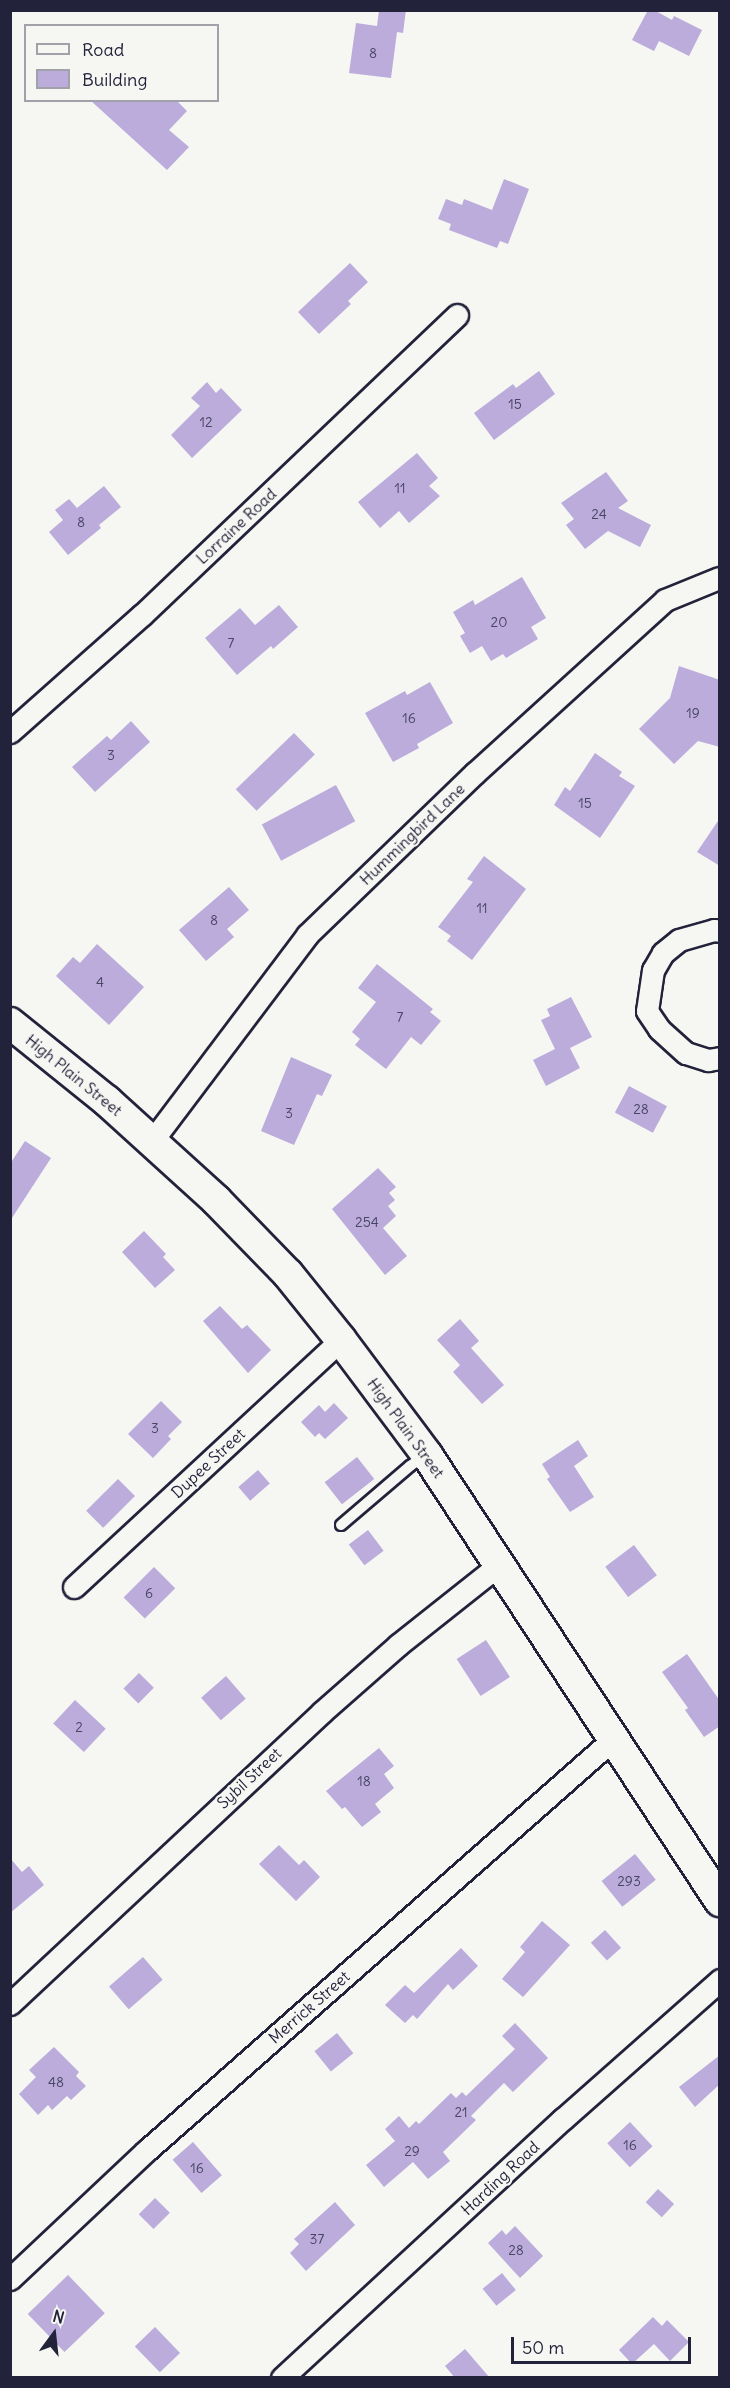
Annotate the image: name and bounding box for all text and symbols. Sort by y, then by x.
legend [24,24,219,102]
text: Road [82,38,124,61]
house number: 8 [369,45,377,61]
text: Building [82,68,147,91]
house number: 15 [508,396,522,412]
house number: 12 [199,414,213,430]
house number: 11 [394,480,406,496]
street label: Lorraine Road [192,484,280,568]
house number: 24 [591,506,607,522]
house number: 8 [77,514,85,530]
house number: 20 [491,614,507,630]
house number: 7 [228,635,234,651]
house number: 19 [686,705,700,721]
house number: 16 [402,710,416,726]
house number: 3 [107,747,115,763]
street label: Hummingbird Lane [356,779,468,889]
house number: 15 [578,795,592,811]
house number: 11 [476,900,488,916]
house number: 8 [210,912,218,928]
house number: 4 [96,974,104,990]
house number: 7 [397,1009,403,1025]
street label: High Plain Street [22,1030,126,1120]
house number: 28 [633,1101,649,1117]
house number: 3 [285,1105,293,1121]
house number: 254 [355,1214,379,1230]
street label: High Plain Street [363,1374,449,1482]
house number: 3 [151,1420,159,1436]
street label: Dupee Street [167,1424,249,1502]
house number: 6 [145,1585,153,1601]
house number: 2 [75,1719,83,1735]
street label: Sybil Street [213,1744,285,1812]
house number: 18 [357,1773,371,1789]
house number: 293 [617,1873,641,1889]
street label: Merrick Street [265,1967,353,2047]
house number: 48 [48,2074,64,2090]
house number: 21 [454,2104,468,2120]
street label: Harding Road [457,2137,543,2219]
house number: 16 [623,2137,637,2153]
house number: 29 [404,2143,420,2159]
house number: 16 [190,2160,204,2176]
house number: 37 [310,2231,324,2247]
house number: 28 [508,2242,524,2258]
north arrow [24,2304,84,2364]
text: N [51,2306,67,2328]
scale bar [514,2325,694,2363]
text: 50 m [522,2336,564,2359]

